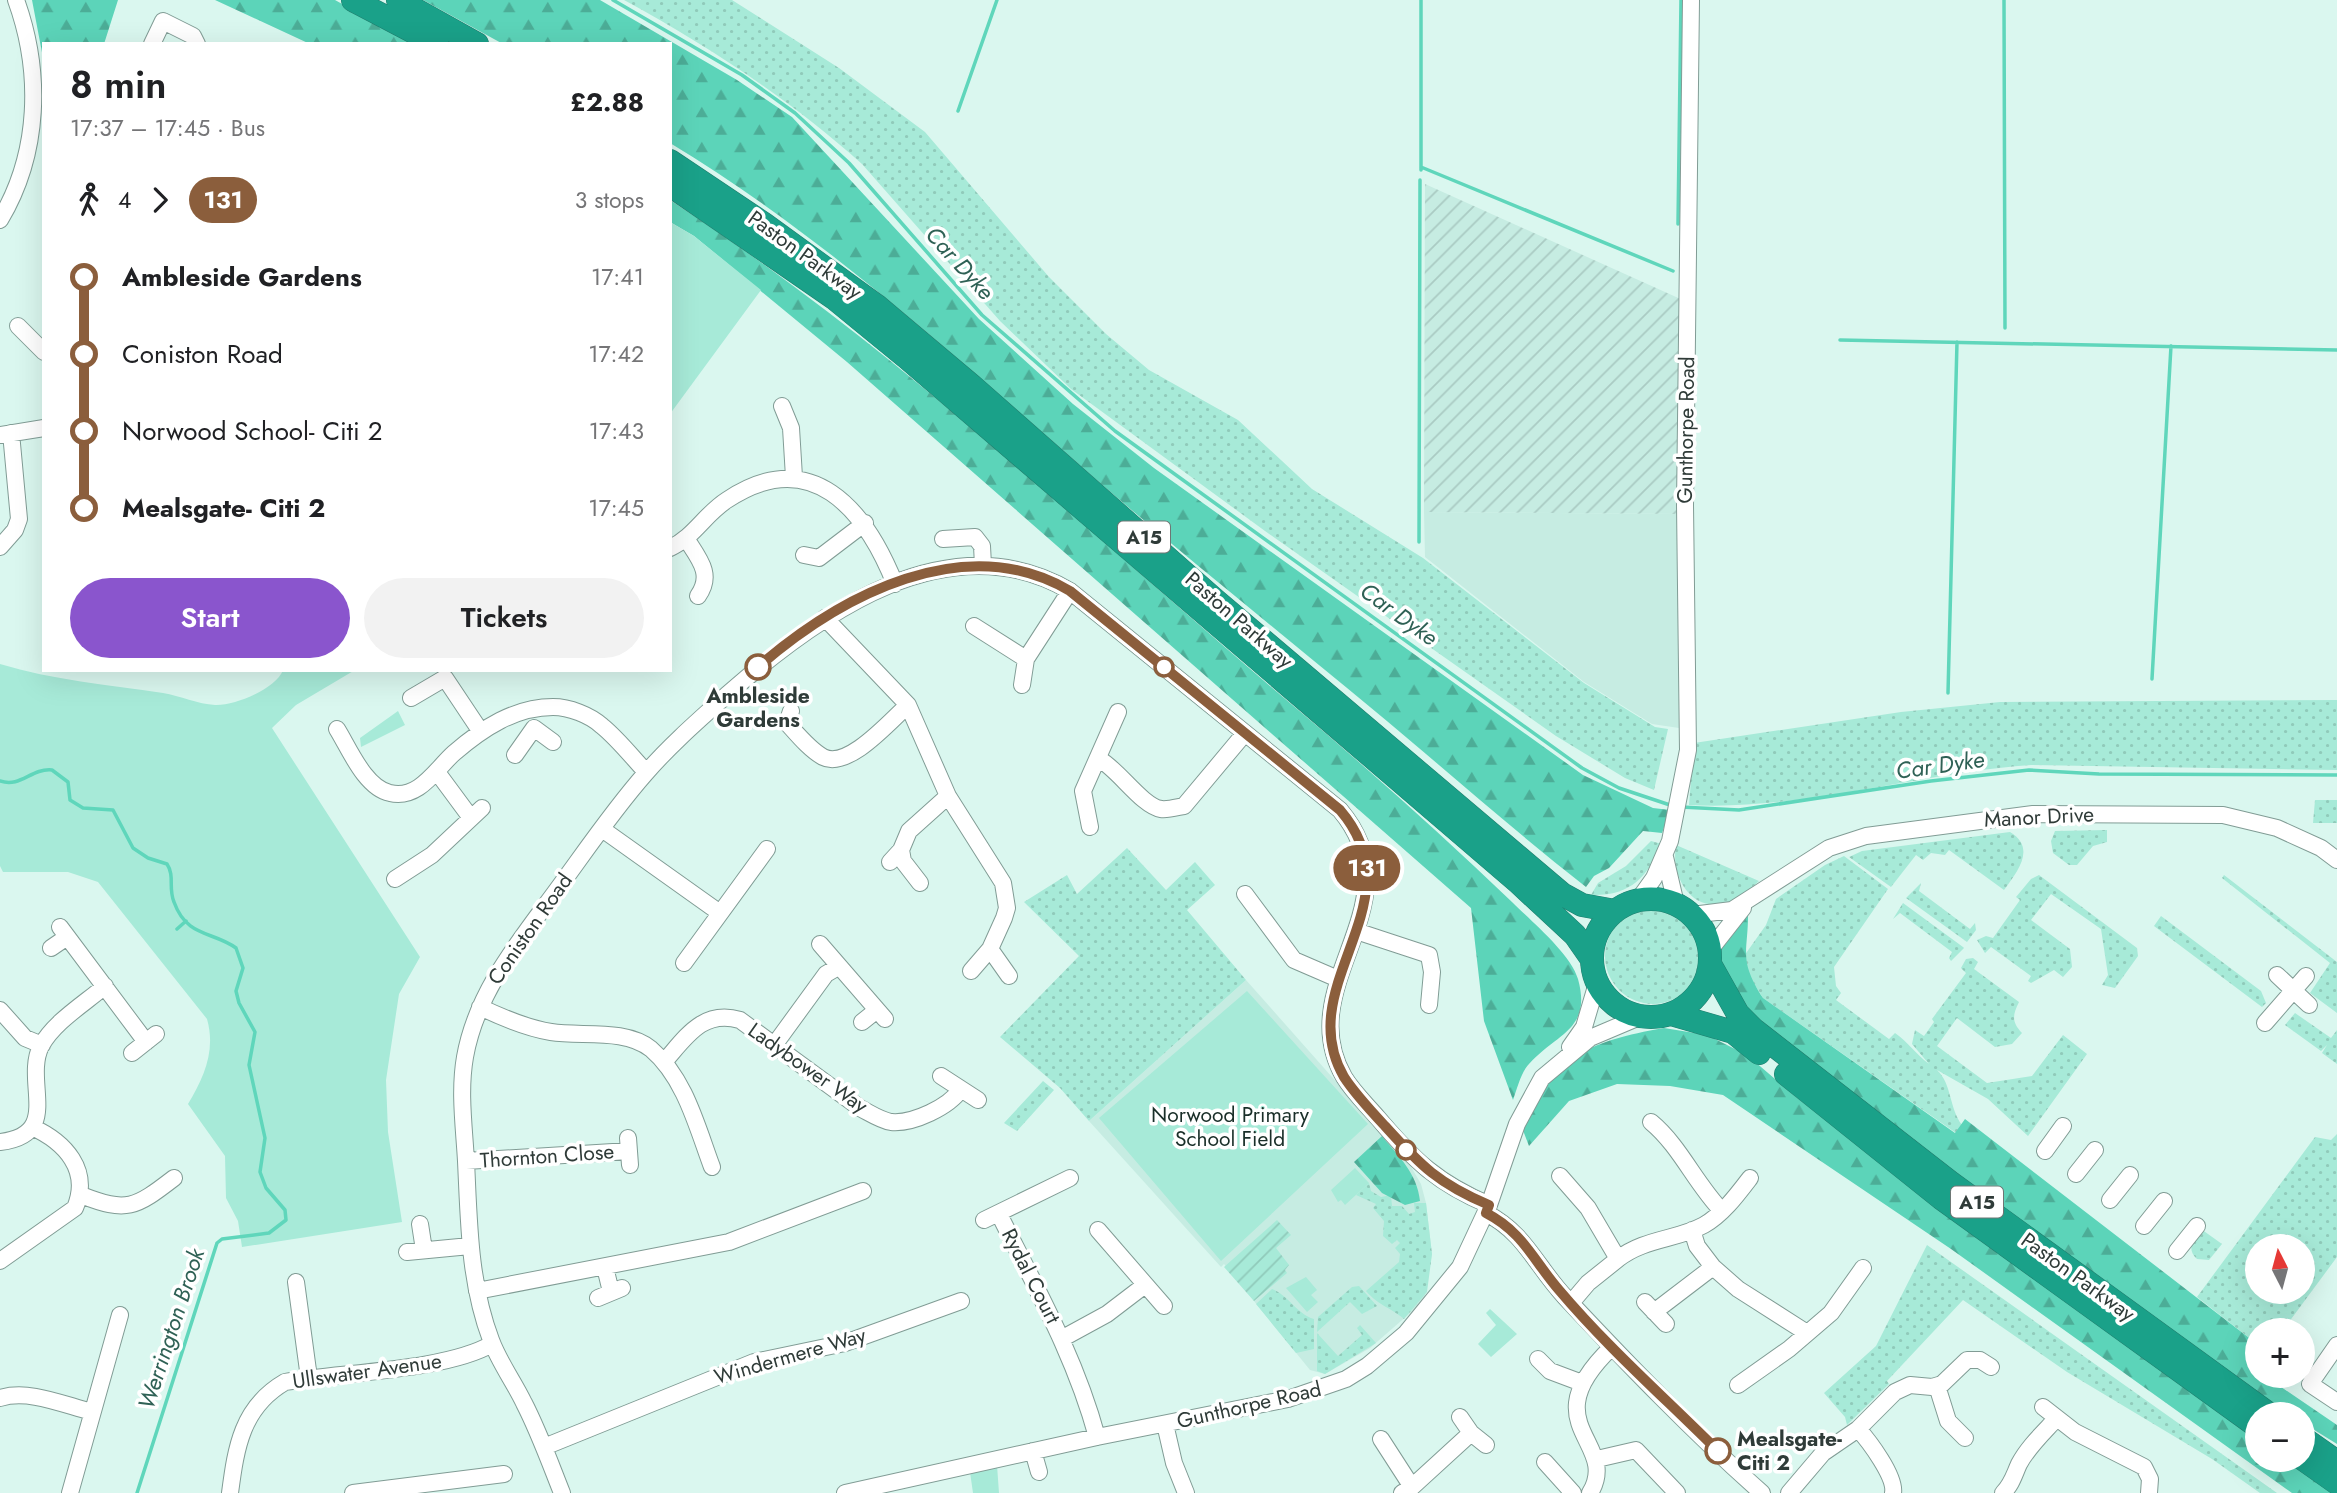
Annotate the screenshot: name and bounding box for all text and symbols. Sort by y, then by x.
text: 8 min [70,57,167,112]
text: £2.88 [570,83,644,121]
text: 17:37 – 17:45 · Bus [70,111,265,145]
icon: walk [70,181,108,219]
icon: forward [141,181,179,219]
text: 131 [203,182,243,217]
text: 4 [118,183,131,217]
text: 3 stops [575,183,644,217]
street label: Paston Parkway [742,203,869,307]
water label: Car Dyke [918,219,1003,308]
text: Ambleside Gardens [122,258,362,296]
text: 17:41 [591,260,644,294]
text: Coniston Road [122,335,283,373]
text: 17:42 [588,337,644,371]
street label: Gunthorpe Road [1670,356,1702,504]
text: Norwood School- Citi 2 [122,412,382,450]
text: 17:43 [589,414,644,448]
text: Mealsgate- Citi 2 [122,489,325,527]
text: 17:45 [588,491,644,525]
road number: A15 [1118,522,1170,552]
street label: Paston Parkway [1178,565,1300,676]
water label: Car Dyke [1353,574,1445,654]
button: Start [70,578,350,658]
button: Tickets [364,578,644,658]
marker: Ambleside Gardens [745,654,771,680]
unlabelled marker [1154,657,1174,677]
place label: Ambleside Gardens [705,681,810,735]
water label: Car Dyke [1894,742,1987,788]
street label: Manor Drive [1983,799,2095,835]
line badge: 131 [1327,845,1407,891]
text: 131 [1347,850,1387,885]
street label: Coniston Road [480,867,580,991]
street label: Ladybower Way [742,1016,875,1121]
park label: Norwood Primary School Field [1151,1100,1310,1154]
street label: Thornton Close [479,1136,615,1176]
unlabelled marker [1396,1140,1416,1160]
road number: A15 [1951,1186,2003,1218]
street label: Rydal Court [994,1223,1068,1329]
street label: Paston Parkway [2015,1225,2142,1329]
north arrow [2245,1234,2315,1304]
map controls [2245,1234,2315,1472]
water label: Werrington Brook [129,1243,213,1414]
button: + [2245,1318,2315,1388]
street label: Windermere Way [711,1320,870,1392]
street label: Ullswater Avenue [290,1346,444,1396]
street label: Gunthorpe Road [1174,1374,1324,1436]
button: − [2245,1402,2315,1472]
place label: Mealsgate- Citi 2 [1737,1424,1842,1478]
marker: Mealsgate- Citi 2 [1705,1438,1731,1464]

